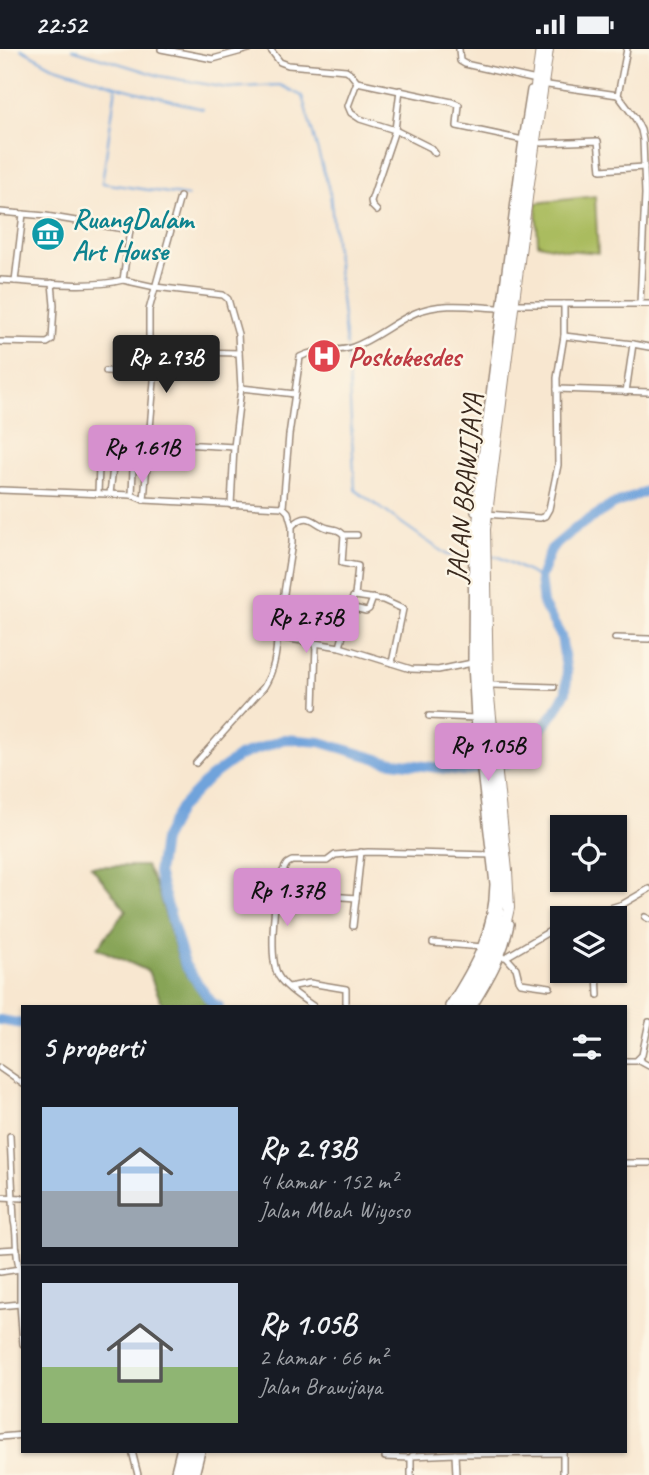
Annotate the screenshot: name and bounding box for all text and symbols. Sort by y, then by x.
text: 22:52 [35,8,87,41]
place label: RuangDalam Art House [72,201,196,268]
museum icon: RuangDalam Art House [29,215,67,253]
pin: Rp 2.93B [94,335,238,395]
hospital icon: Poskokesdes [305,337,343,375]
place label: Poskokesdes [348,339,464,374]
text: Rp 2.93B [129,343,203,372]
street label: JALAN BRAWIJAYA [438,391,490,586]
pin: Rp 1.61B [70,425,214,485]
text: Rp 1.61B [104,433,180,462]
pin: Rp 2.75B [234,595,378,655]
text: Rp 2.75B [269,603,343,632]
pin: Rp 1.05B [416,723,560,783]
text: Rp 1.05B [451,731,525,760]
map controls [550,815,627,983]
button: locate [550,815,627,892]
pin: Rp 1.37B [215,869,359,928]
text: Rp 1.37B [250,876,324,905]
button: layers [550,906,627,983]
text: 5 properti [42,1028,143,1066]
icon: filters [568,1028,606,1066]
text: Rp 2.93B [259,1129,356,1167]
icon: home [98,1135,182,1219]
text: 4 kamar · 152 m² [259,1167,397,1196]
text: Jalan Mbah Wiyoso [259,1196,410,1225]
text: Rp 1.05B [259,1305,356,1343]
icon: home [98,1311,182,1395]
text: 2 kamar · 66 m² [259,1343,387,1372]
text: Jalan Brawijaya [259,1372,382,1401]

